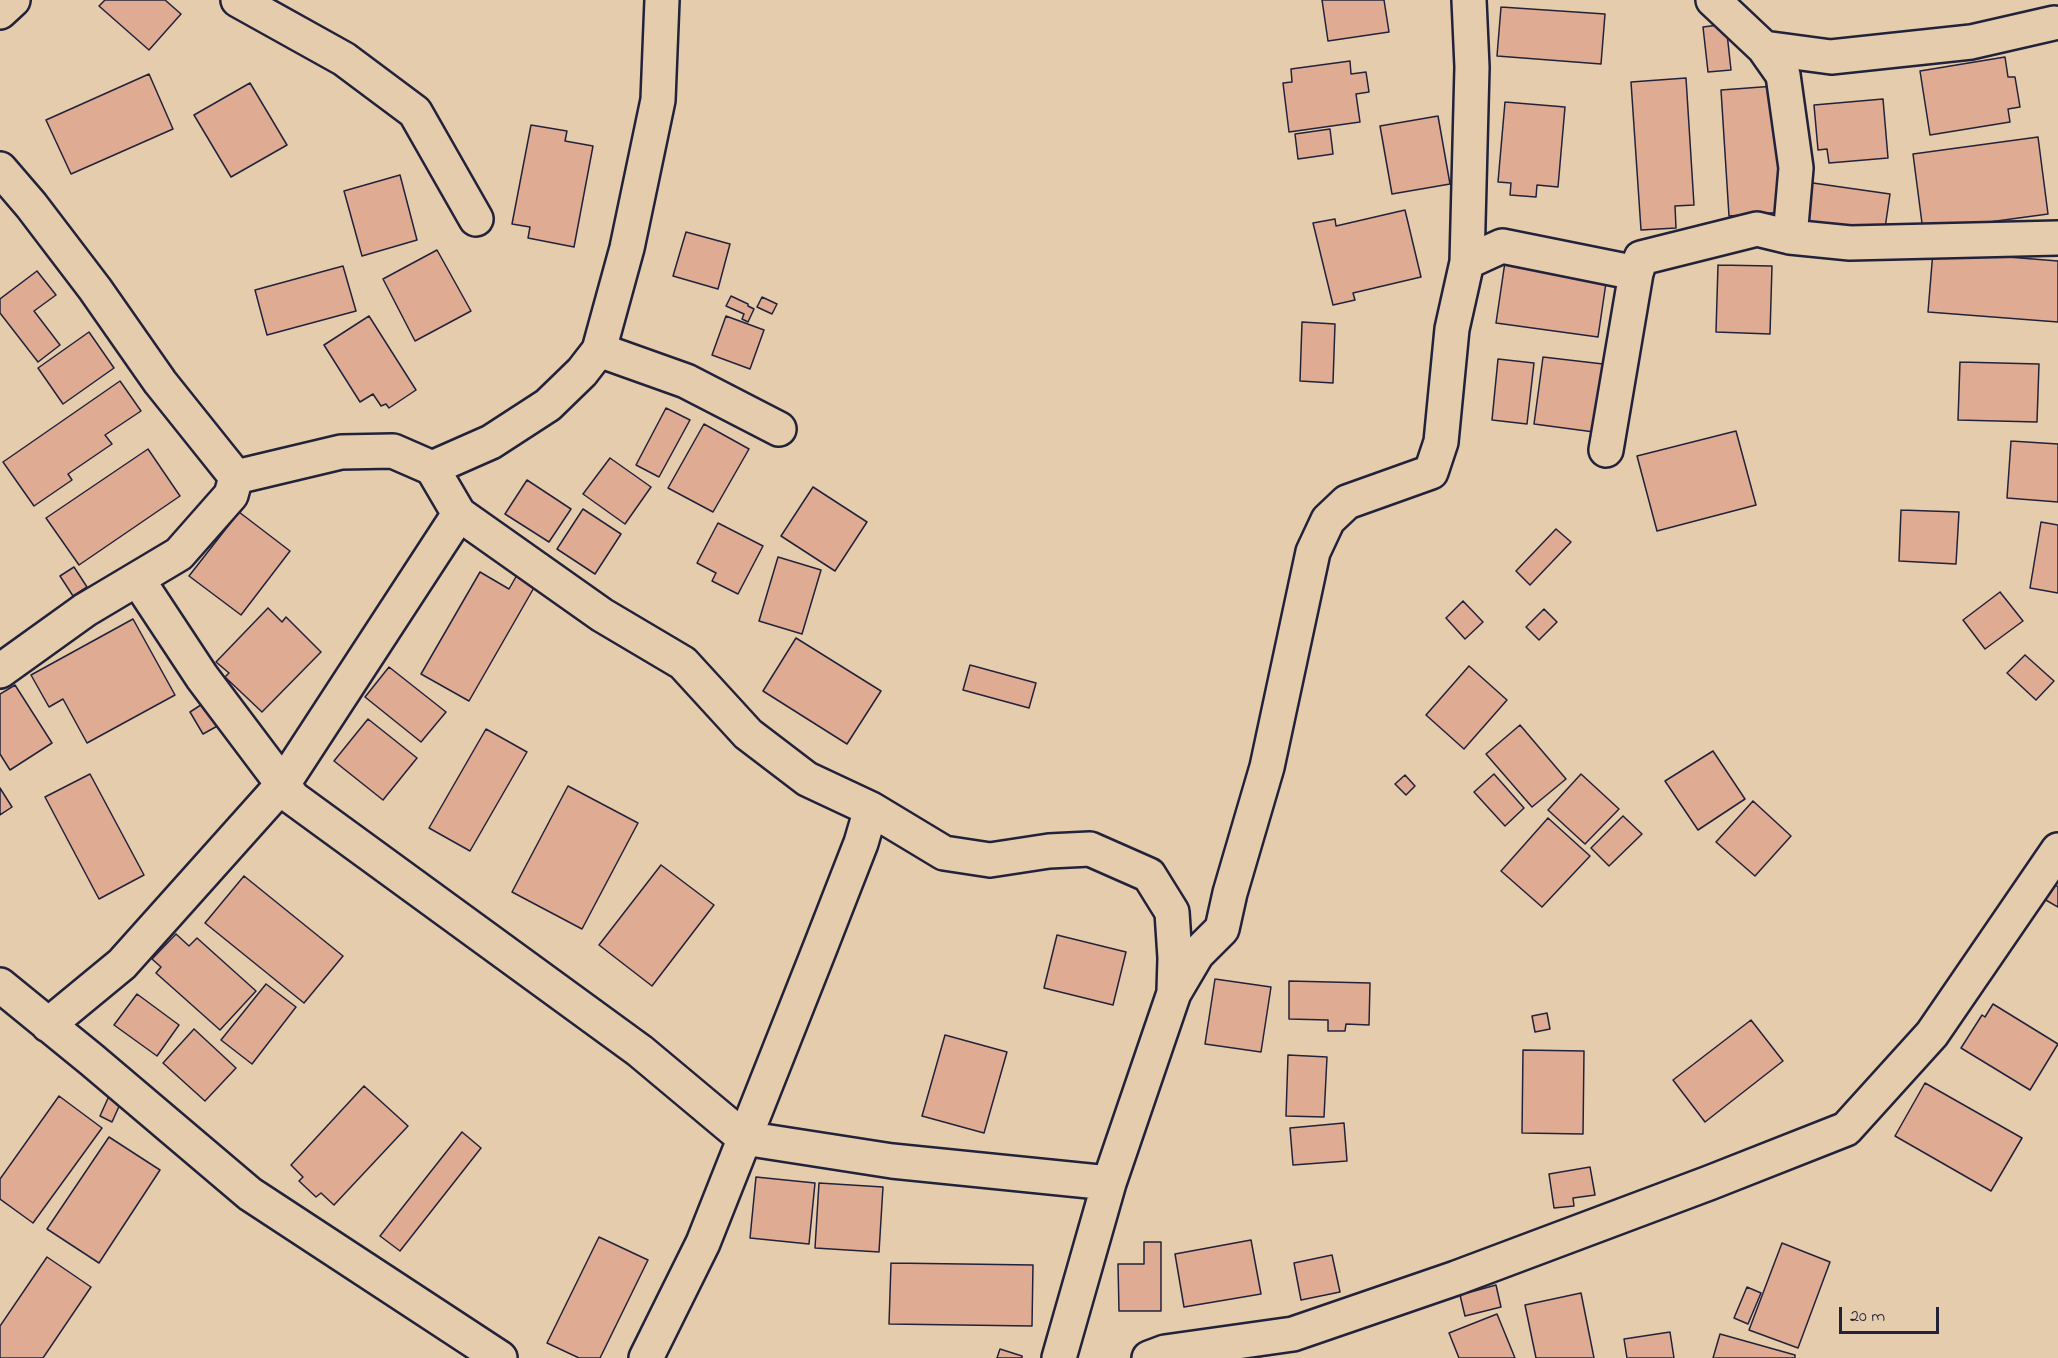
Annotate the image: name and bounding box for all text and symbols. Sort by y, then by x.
scale bar [1842,1295,1942,1333]
text: 20 m [1850,1304,1885,1330]

